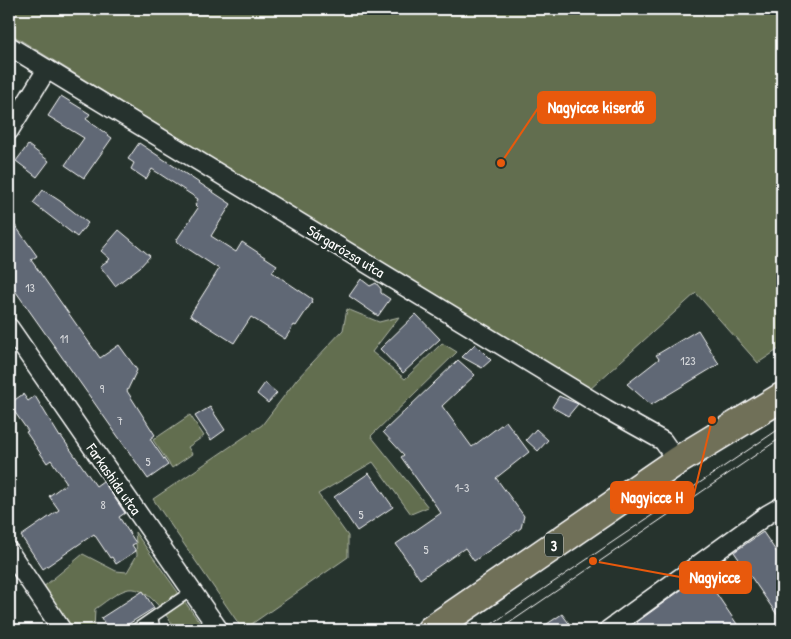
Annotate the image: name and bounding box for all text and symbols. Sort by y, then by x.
callout: Nagyicce kiserdő [538,92,655,123]
text: Nagyicce kiserdő [548,96,645,119]
street label: Sárgarózsa utca [303,220,389,283]
house number: 13 [25,279,35,296]
house number: 11 [60,330,68,347]
house number: 123 [680,352,696,369]
house number: 9 [100,380,105,397]
house number: 7 [117,412,123,429]
street label: Farkashida utca [81,438,146,519]
house number: 5 [145,453,151,470]
house number: 1-3 [455,479,469,496]
callout: Nagyicce H [611,482,693,513]
text: Nagyicce H [621,486,684,509]
house number: 8 [100,496,106,513]
house number: 5 [358,506,364,523]
road number: 3 [545,534,563,556]
house number: 5 [423,541,429,558]
callout: Nagyicce [680,562,751,593]
text: Nagyicce [689,566,741,589]

